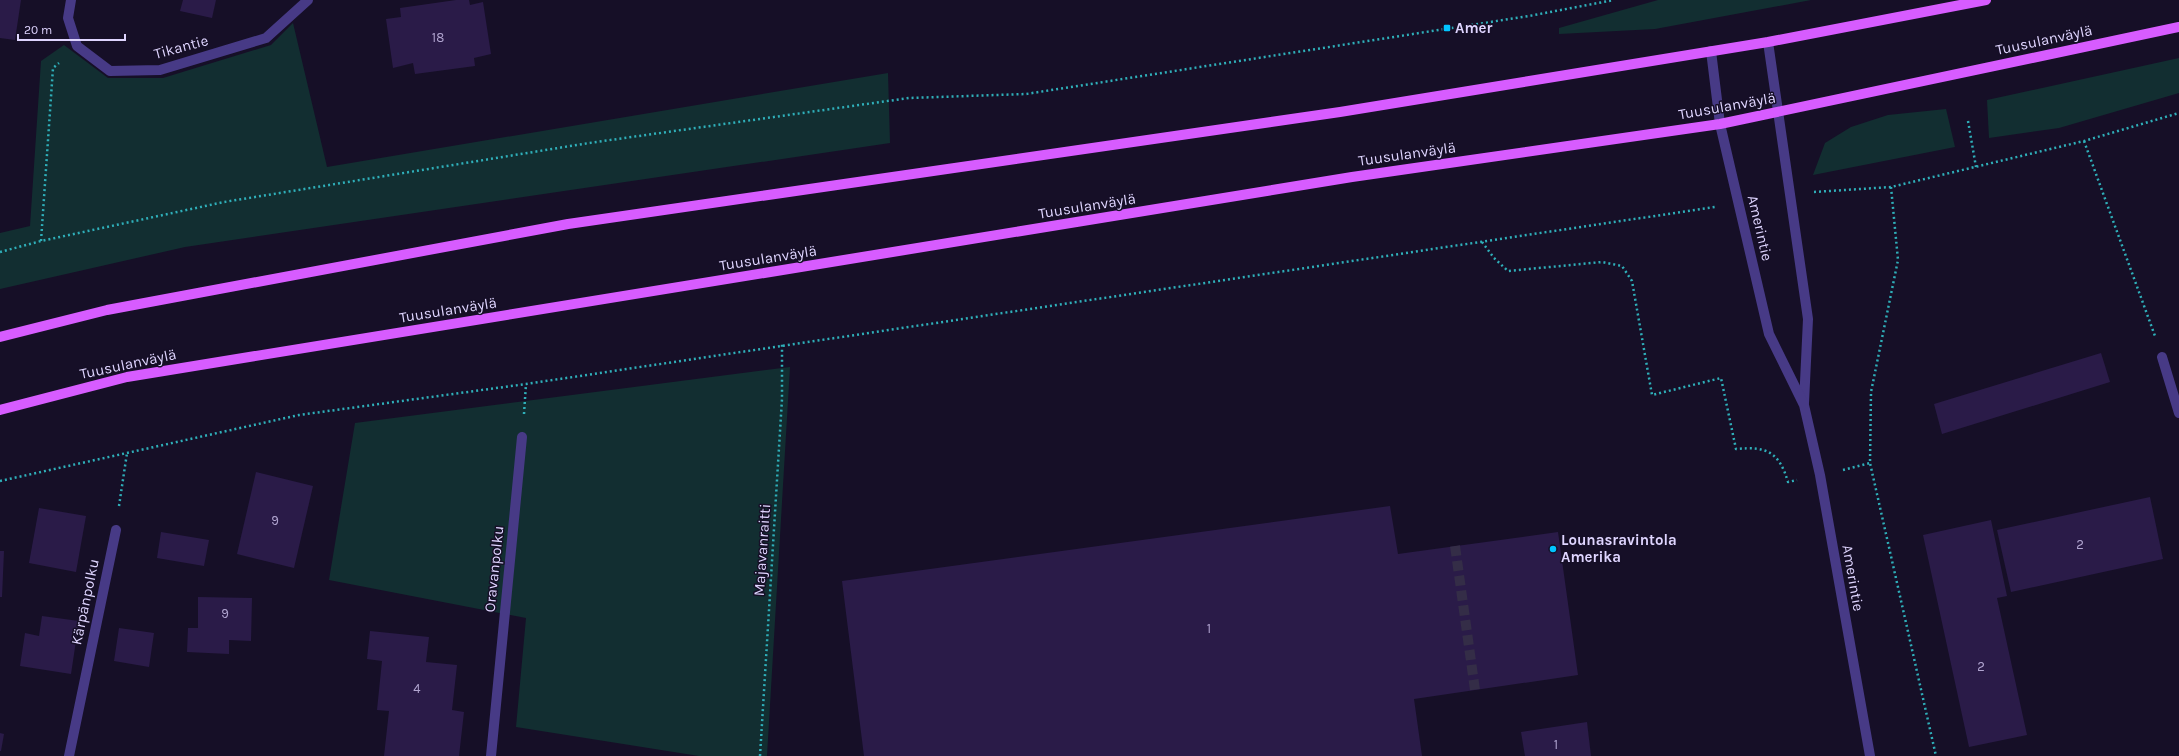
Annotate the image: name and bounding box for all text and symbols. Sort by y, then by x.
scale bar [18,16,125,42]
place label: Amer [1455,19,1493,37]
street label: Tuusulanväylä [1994,21,2094,59]
text: 20 m [24,23,52,37]
marker: Amer [1442,23,1452,33]
house number: 18 [432,30,444,45]
street label: Tikantie [152,31,210,63]
street label: Tuusulanväylä [1677,89,1777,123]
street label: Tuusulanväylä [1357,138,1457,170]
street label: Tuusulanväylä [1037,189,1137,223]
street label: Amerintie [1744,193,1776,263]
street label: Tuusulanväylä [718,241,818,275]
street label: Tuusulanväylä [398,293,498,327]
street label: Tuusulanväylä [78,345,178,383]
street label: Majavanraitti [750,503,774,597]
house number: 9 [271,513,279,528]
street label: Oravanpolku [481,525,507,613]
place label: Lounasravintola Amerika [1561,531,1677,566]
house number: 2 [2076,537,2084,552]
street label: Amerintie [1838,543,1868,613]
marker: Lounasravintola Amerika [1548,544,1558,554]
street label: Kärpänpolku [67,557,103,647]
house number: 9 [221,606,229,621]
house number: 1 [1207,621,1211,636]
house number: 2 [1977,659,1985,674]
house number: 4 [413,681,421,696]
house number: 1 [1554,737,1558,752]

